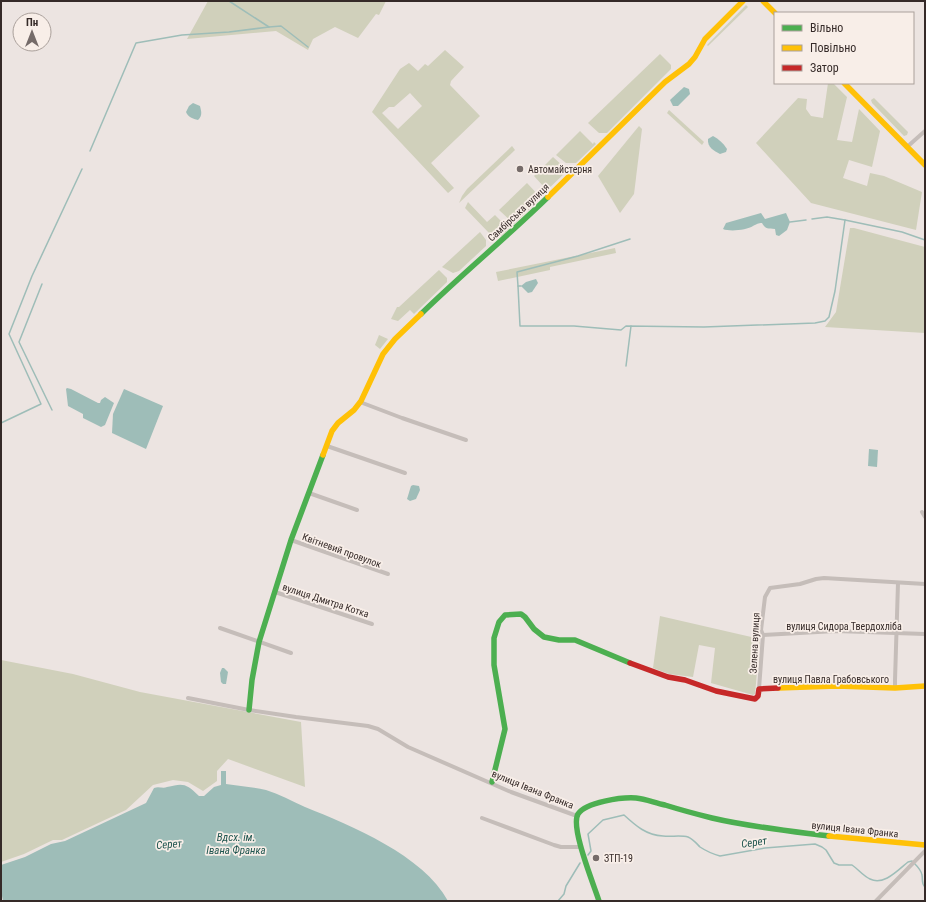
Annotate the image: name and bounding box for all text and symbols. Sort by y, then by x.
north arrow [12,12,52,52]
legend [774,12,914,84]
text: Пн [26,16,38,29]
text: Вільно [810,21,843,35]
text: Повільно [810,41,856,55]
text: Затор [810,61,839,75]
marker: Автомайстерня [515,164,525,174]
place label: Автомайстерня [528,164,592,175]
street label: Самбірська вулиця [485,181,551,244]
street label: Квітневий провулок [301,531,383,570]
street label: вулиця Дмитра Котка [281,581,371,620]
street label: Зелена вулиця [747,612,762,674]
street label: вулиця Сидора Твердохліба [786,621,902,632]
street label: вулиця Павла Грабовського [773,674,889,685]
street label: вулиця Івана Франка [490,767,576,811]
street label: вулиця Івана Франка [811,818,899,840]
water label: Вдсх. ім. Івана Франка [206,831,266,857]
water label: Серет [740,834,768,851]
water label: Серет [156,837,183,852]
marker: ЗТП-19 [591,853,601,863]
place label: ЗТП-19 [604,853,633,864]

